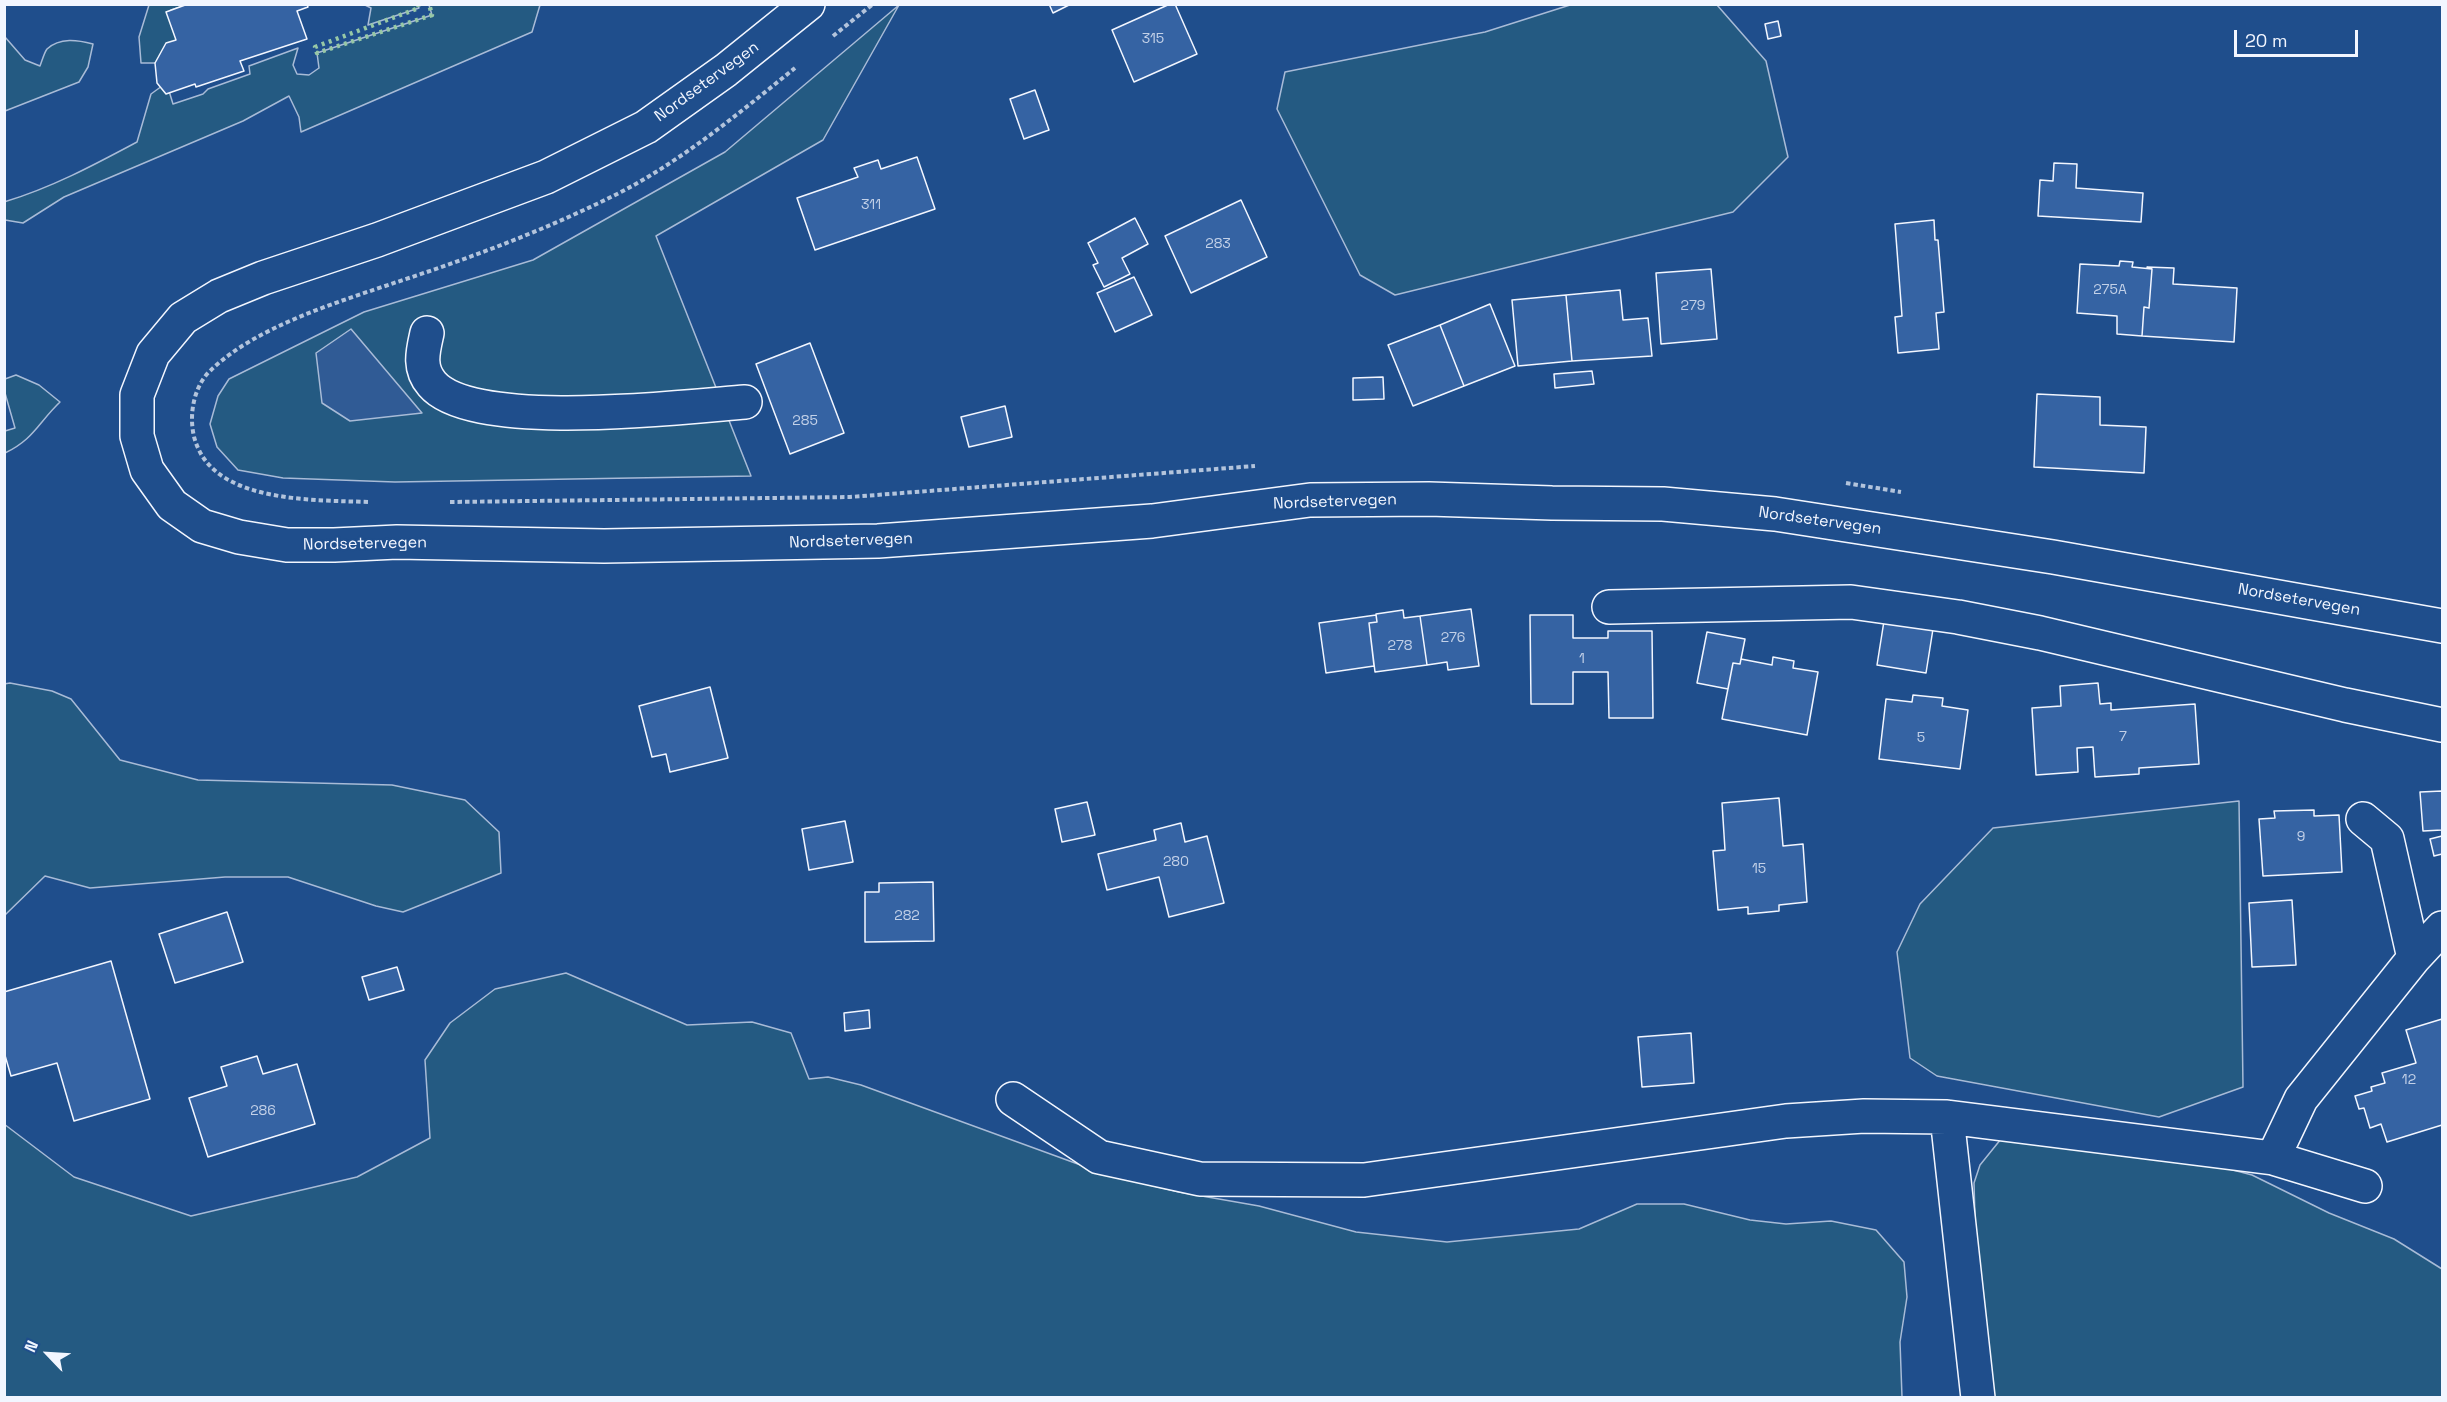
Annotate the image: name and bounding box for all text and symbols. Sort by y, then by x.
scale bar [2237,18,2362,56]
text: 20 m [2245,29,2288,52]
house number: 315 [1142,31,1164,47]
street label: Nordsetervegen [651,38,763,126]
house number: 311 [861,197,881,213]
house number: 283 [1205,236,1231,252]
house number: 275A [2093,282,2127,298]
house number: 279 [1681,298,1705,314]
house number: 285 [792,413,818,429]
street label: Nordsetervegen [1273,490,1397,514]
street label: Nordsetervegen [1757,503,1883,539]
street label: Nordsetervegen [789,529,913,553]
street label: Nordsetervegen [303,533,427,555]
street label: Nordsetervegen [2236,580,2362,620]
house number: 276 [1441,630,1465,646]
house number: 278 [1388,638,1412,654]
house number: 1 [1579,651,1585,667]
house number: 7 [2119,729,2127,745]
house number: 5 [1917,730,1925,746]
house number: 9 [2297,829,2305,845]
house number: 280 [1163,854,1189,870]
house number: 15 [1752,861,1766,877]
house number: 282 [894,908,920,924]
house number: 12 [2402,1072,2416,1088]
house number: 286 [250,1103,276,1119]
north arrow [18,1324,78,1384]
text: N [19,1337,43,1355]

